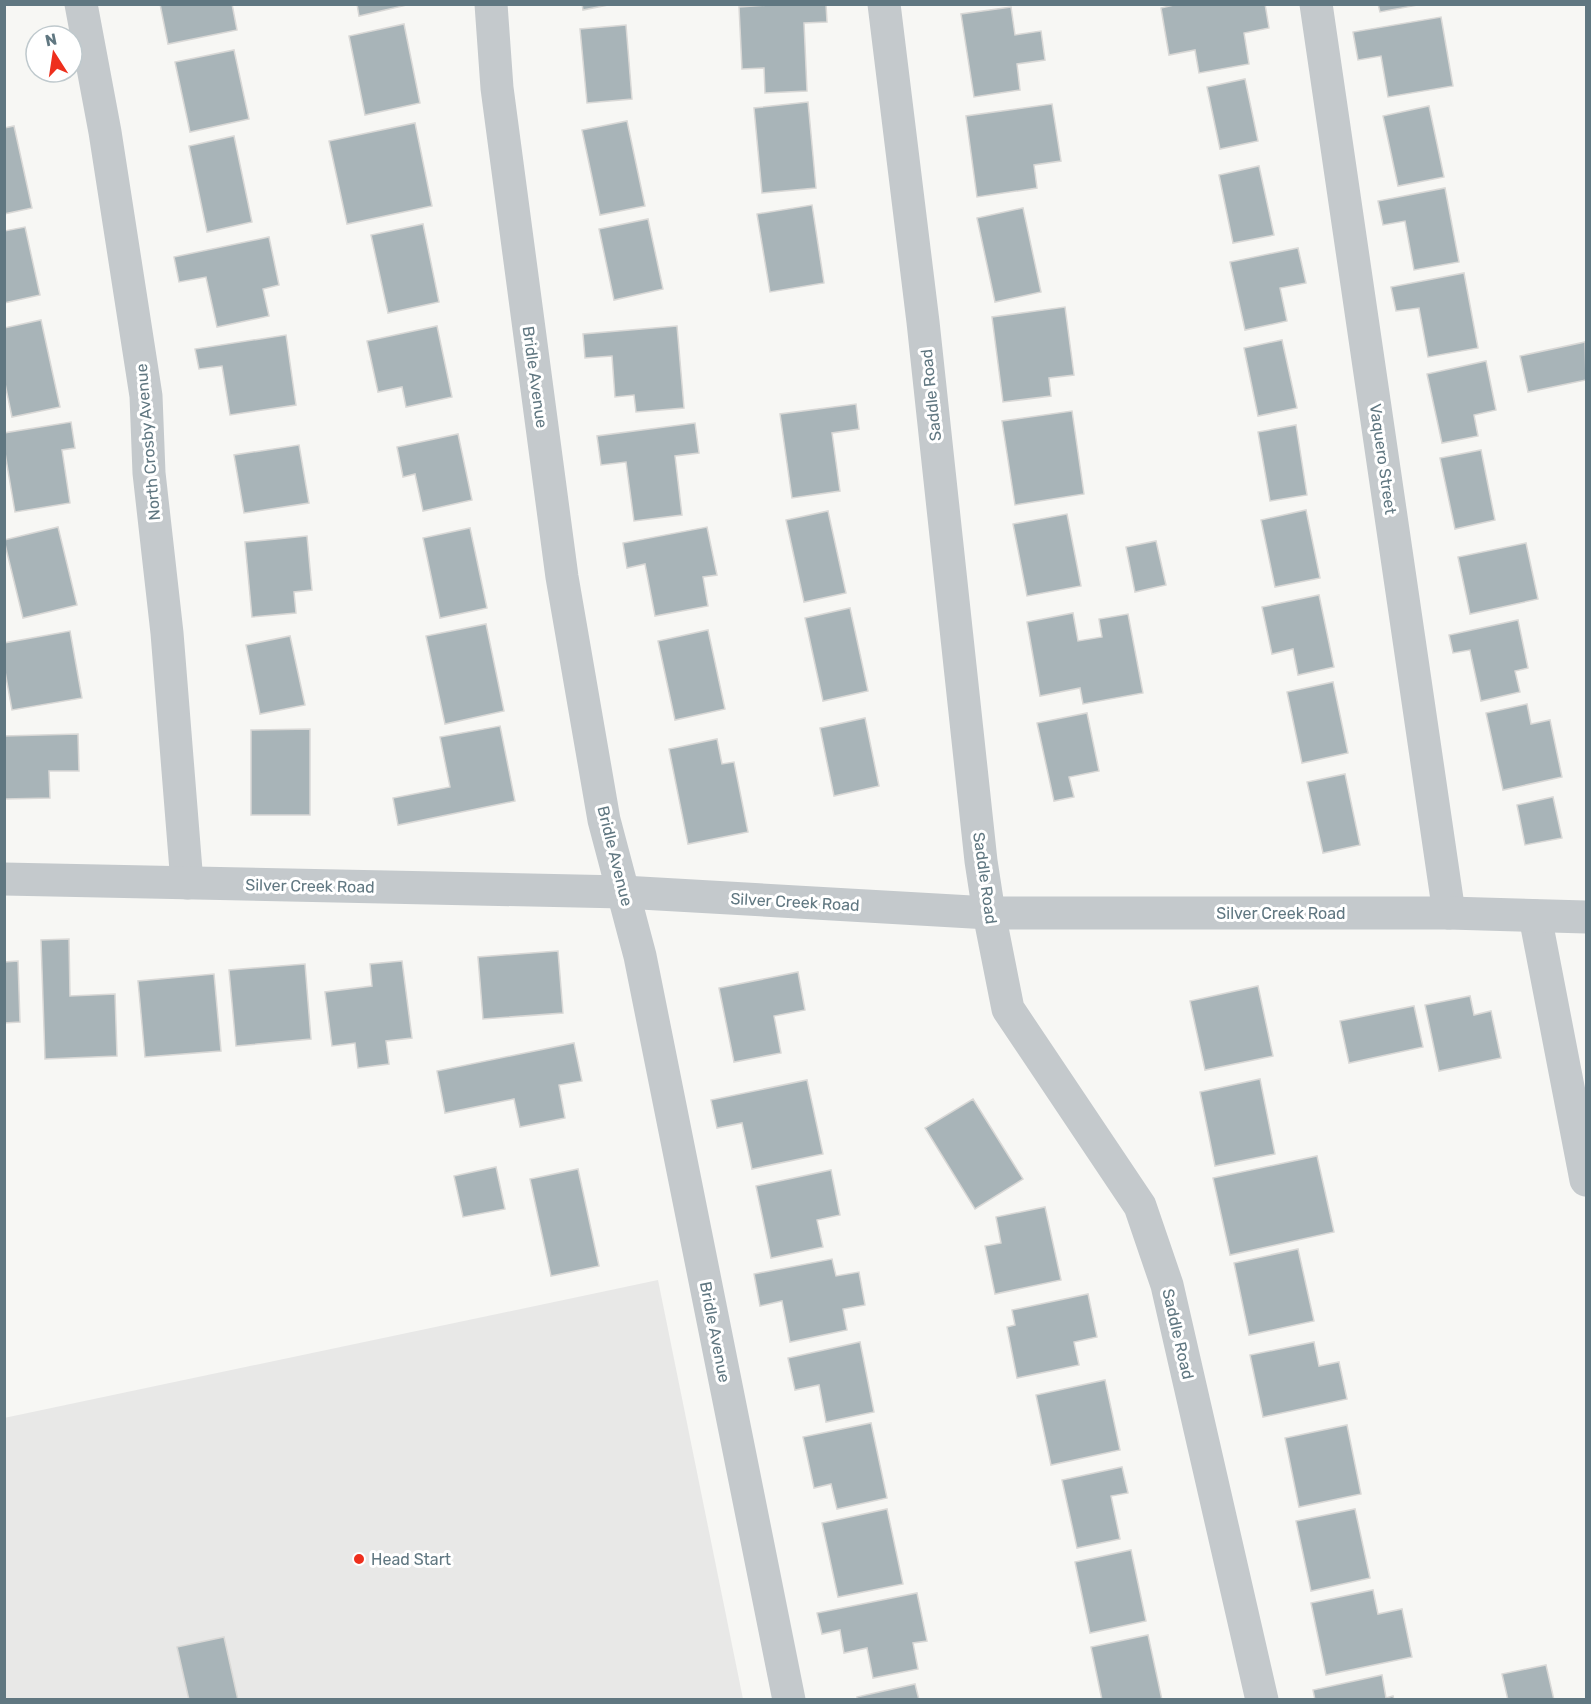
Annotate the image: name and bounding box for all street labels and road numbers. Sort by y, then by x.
street label: Bridle Avenue [518,325,552,429]
street label: Saddle Road [917,348,945,442]
street label: North Crosby Avenue [132,363,164,521]
street label: Vaquero Street [1366,402,1400,516]
street label: Bridle Avenue [593,804,637,908]
street label: Saddle Road [969,831,1001,925]
street label: Silver Creek Road [245,875,375,897]
street label: Silver Creek Road [730,889,860,915]
street label: Silver Creek Road [1216,904,1346,923]
street label: Bridle Avenue [696,1280,734,1384]
street label: Saddle Road [1158,1287,1198,1381]

